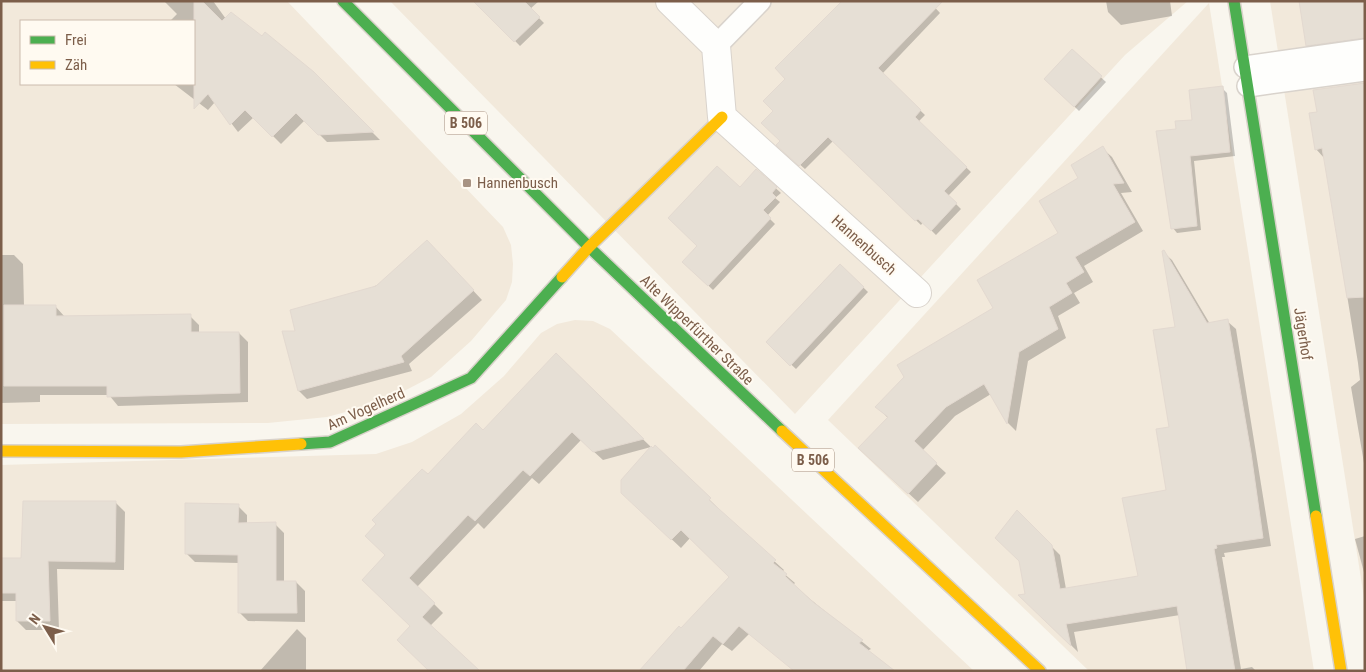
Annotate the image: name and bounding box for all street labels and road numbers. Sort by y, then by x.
road number: B 506 [445,112,487,134]
street label: Hannenbusch [828,211,900,279]
street label: Alte Wipperfürther Straße [637,271,757,389]
street label: Jägerhof [1290,306,1316,362]
street label: Am Vogelherd [324,384,408,434]
road number: B 506 [792,448,834,472]

